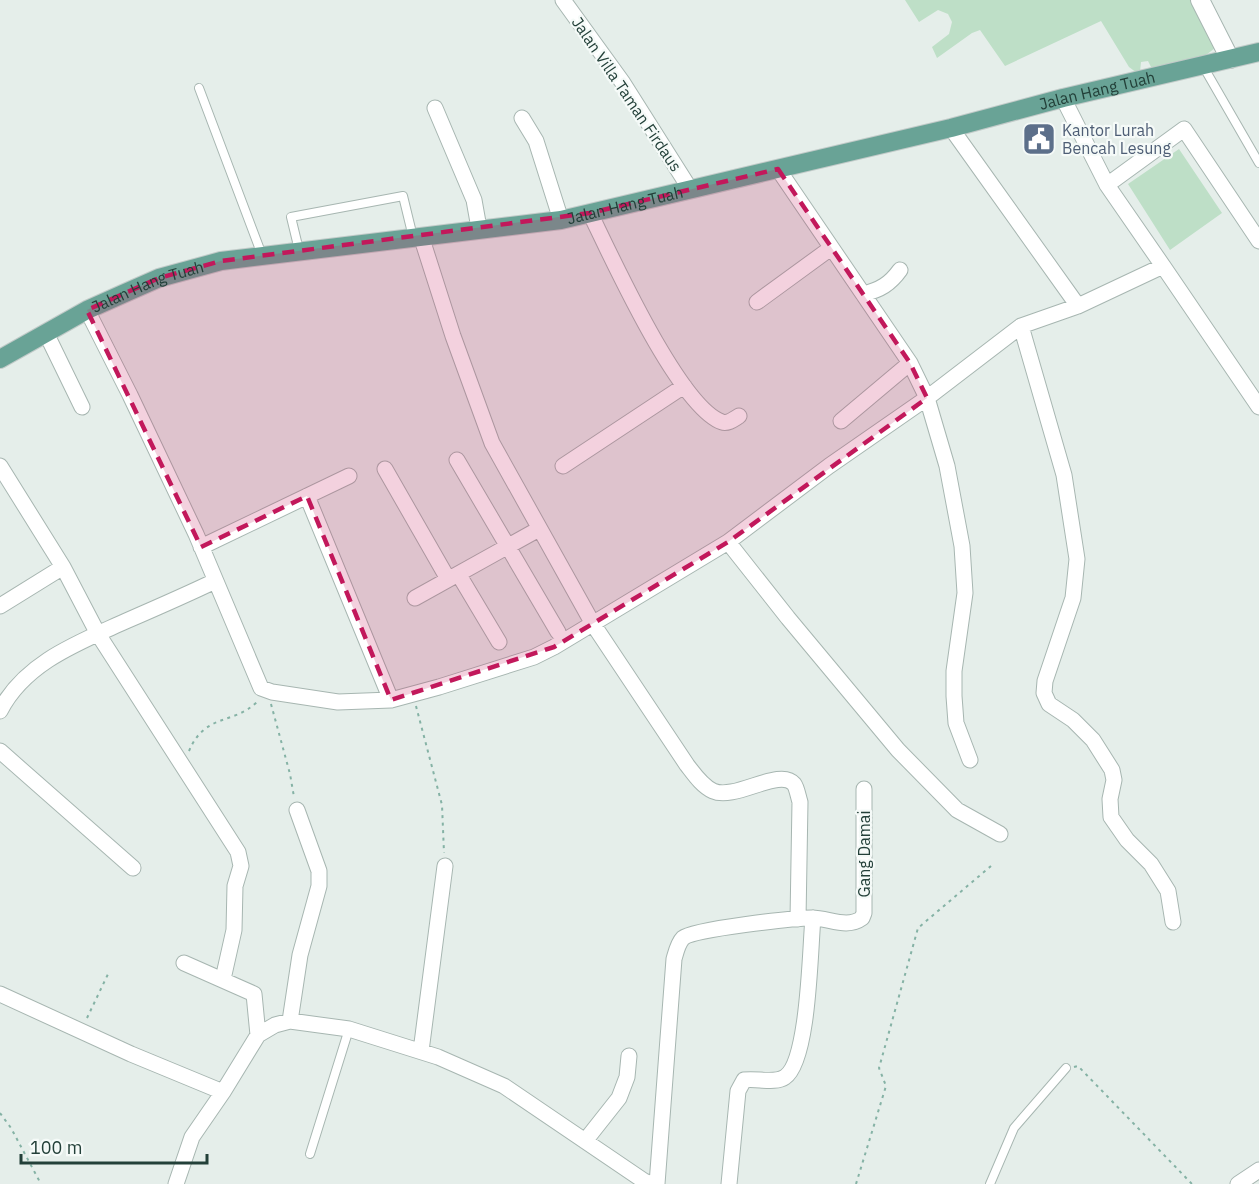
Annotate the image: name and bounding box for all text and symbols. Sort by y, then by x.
street label: Jalan Villa Taman Firdaus [568,13,686,175]
street label: Jalan Hang Tuah [1037,67,1157,114]
place label: Kantor Lurah Bencah Lesung [1062,120,1171,158]
public building icon: Kantor Lurah Bencah Lesung [1021,121,1057,157]
street label: Jalan Hang Tuah [565,182,685,228]
street label: Jalan Hang Tuah [88,256,206,317]
street label: Gang Damai [854,811,874,897]
scale bar [21,1127,207,1165]
text: 100 m [30,1136,82,1159]

